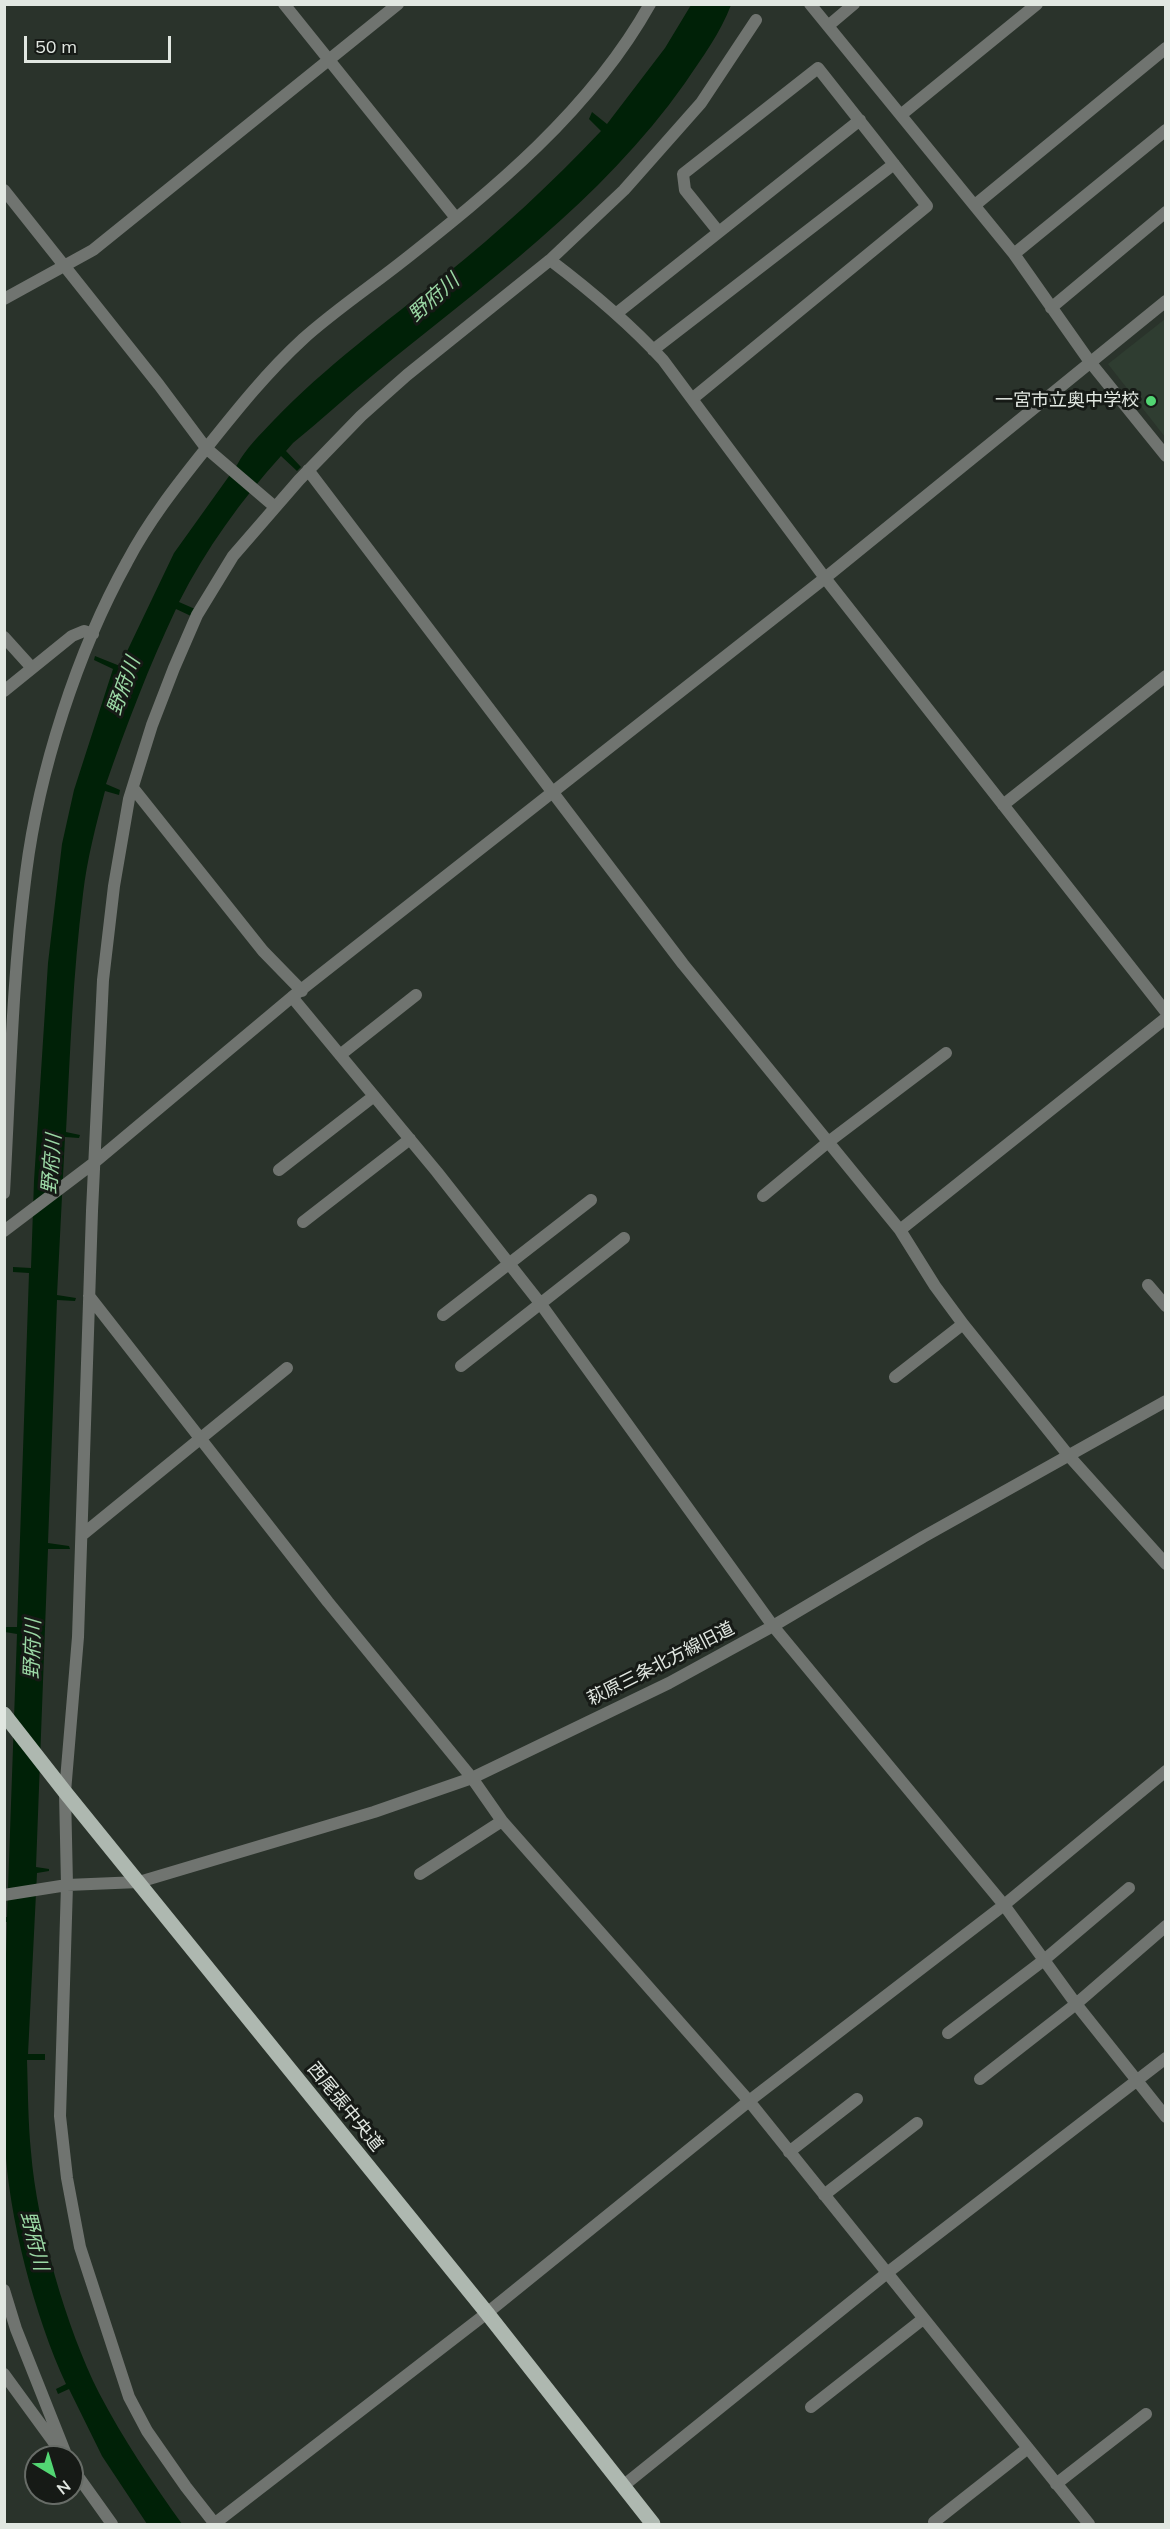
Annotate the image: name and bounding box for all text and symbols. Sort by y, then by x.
scale bar [27,24,174,62]
text: 50 m [35,35,77,58]
water label: 野府川 [404,269,464,327]
place label: 一宮市立奥中学校 [995,390,1139,412]
marker: 一宮市立奥中学校 [1144,394,1158,408]
water label: 野府川 [102,654,146,718]
water label: 野府川 [37,1133,67,1195]
street label: 萩原三条北方線旧道 [584,1618,738,1710]
water label: 野府川 [20,1619,46,1679]
street label: 西尾張中央道 [303,2058,387,2156]
water label: 野府川 [15,2209,53,2273]
north arrow [24,2445,84,2505]
text: N [53,2476,75,2499]

